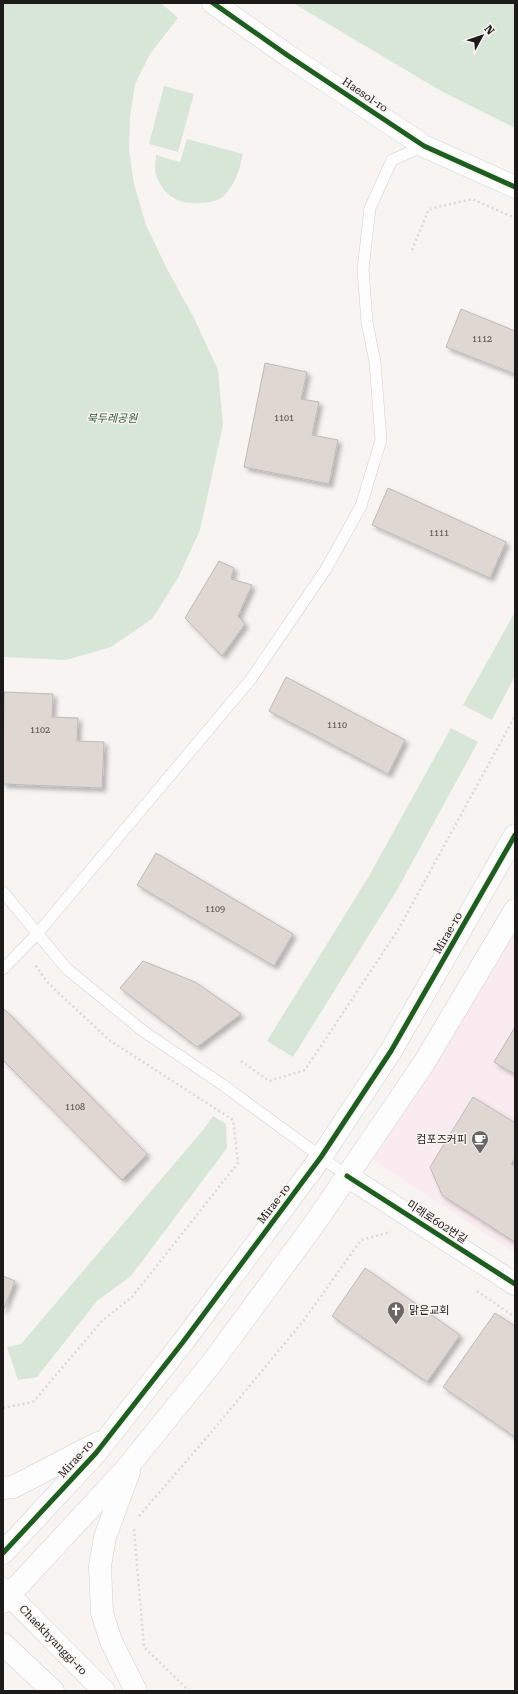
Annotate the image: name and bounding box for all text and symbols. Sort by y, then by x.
north arrow [462,16,502,56]
text: N [482,22,497,38]
street label: Haesol-ro [340,75,391,115]
house number: 1112 [472,334,492,344]
park label: 북두레공원 [87,412,138,425]
house number: 1101 [274,413,294,423]
house number: 1111 [429,528,449,538]
house number: 1110 [327,720,347,730]
house number: 1102 [30,725,50,735]
house number: 1109 [205,904,225,914]
street label: Mirae-ro [431,909,465,956]
house number: 1108 [65,1102,85,1112]
cafe icon: 컴포즈커피 [470,1129,490,1154]
place label: 컴포즈커피 [416,1133,467,1146]
street label: Mirae-ro [255,1181,293,1226]
street label: 미래로602번길 [404,1198,470,1246]
church icon: 맑은교회 [386,1300,406,1325]
place label: 맑은교회 [409,1304,449,1317]
street label: Mirae-ro [56,1437,96,1481]
street label: Chaekhyanggi-ro [16,1602,90,1678]

